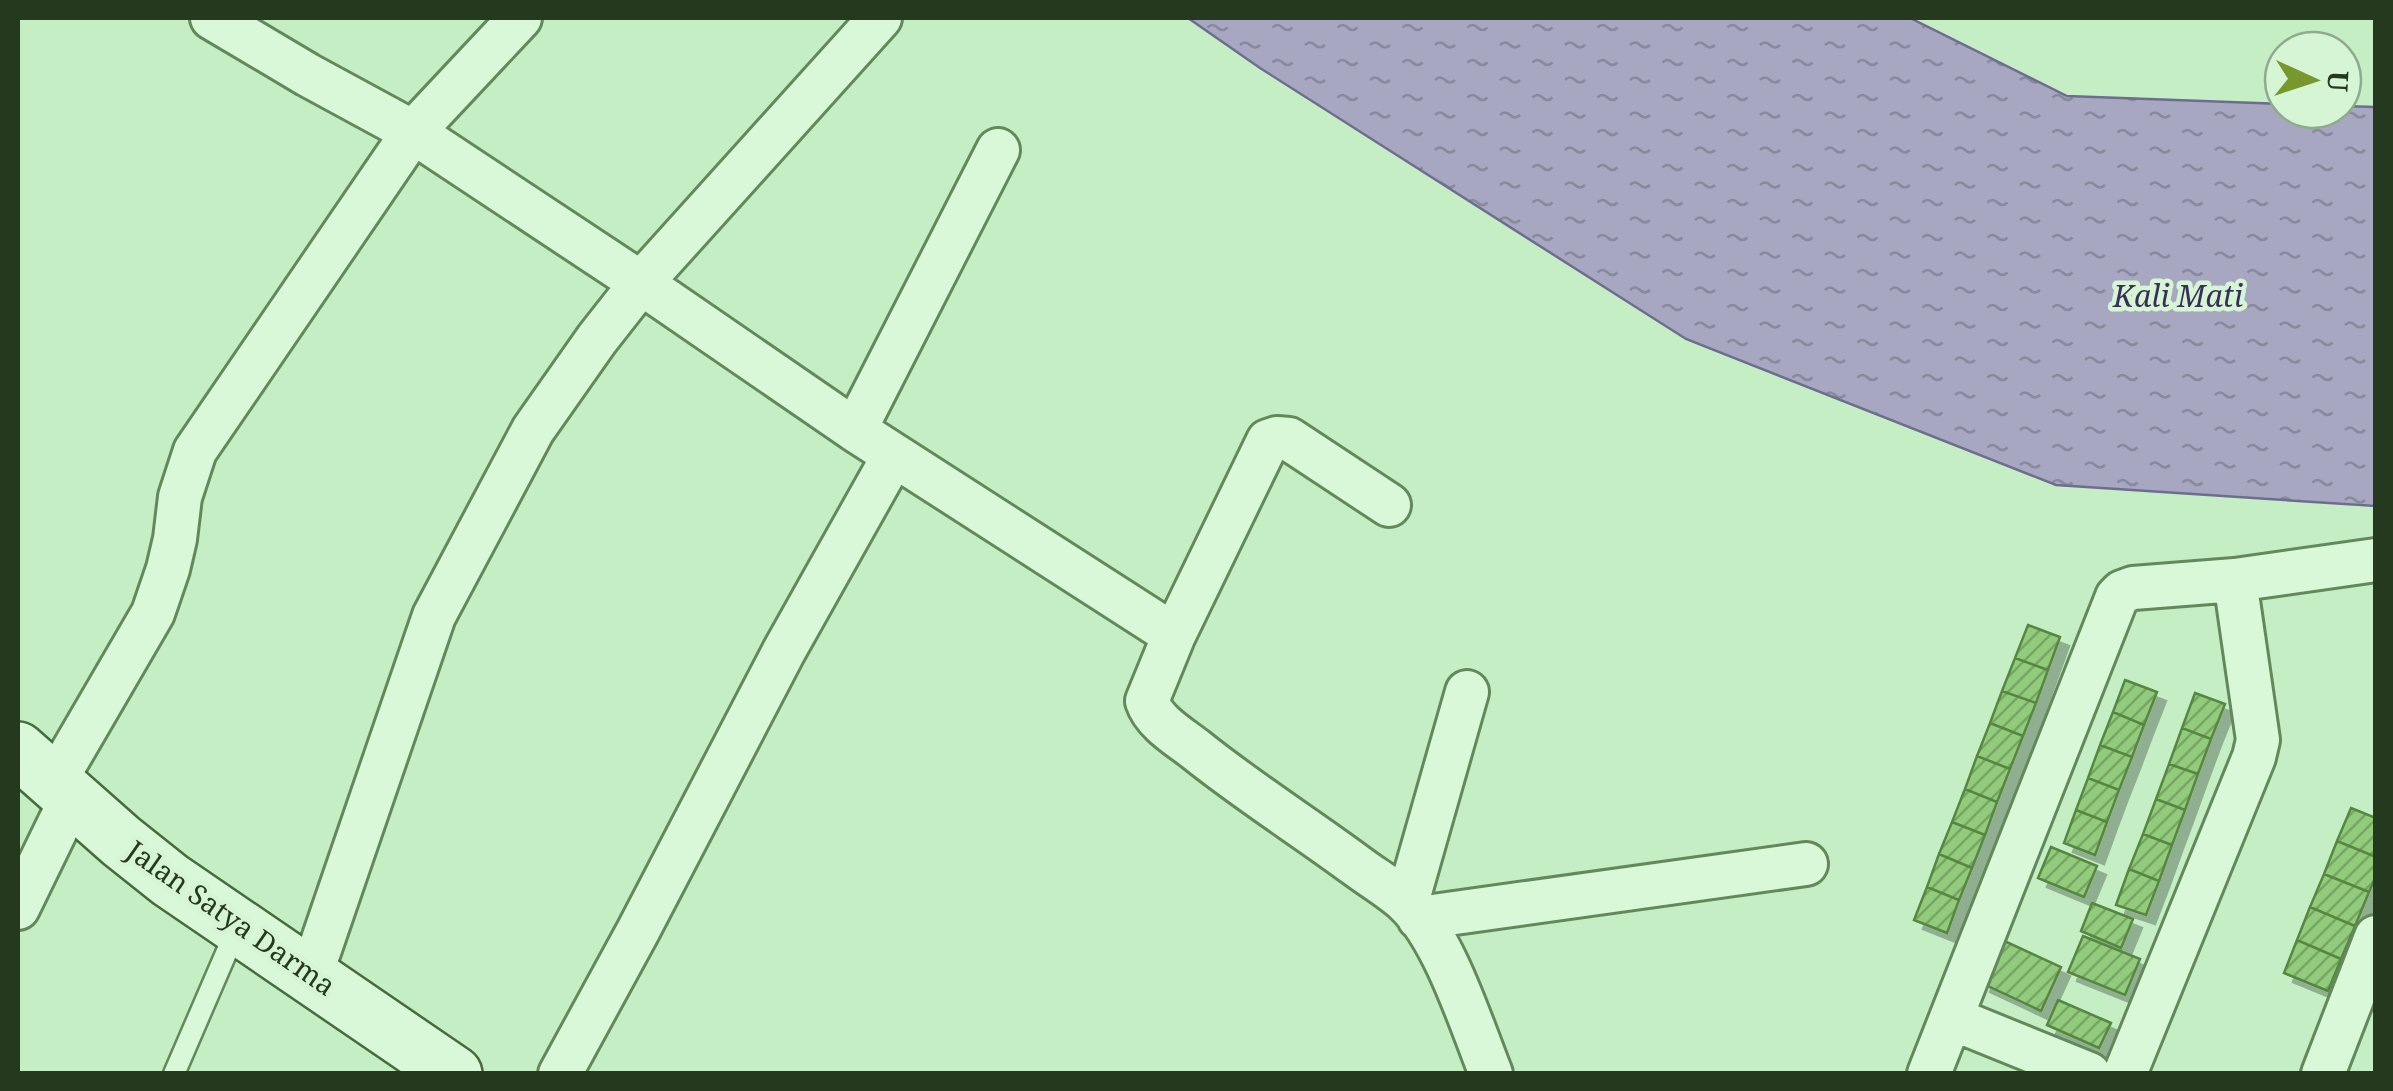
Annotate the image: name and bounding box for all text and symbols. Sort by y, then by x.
north arrow [2263,30,2363,130]
text: U [2319,70,2358,93]
water label: Kali Mati [2112,275,2243,316]
street label: Jalan Satya Darma [119,830,344,1004]

